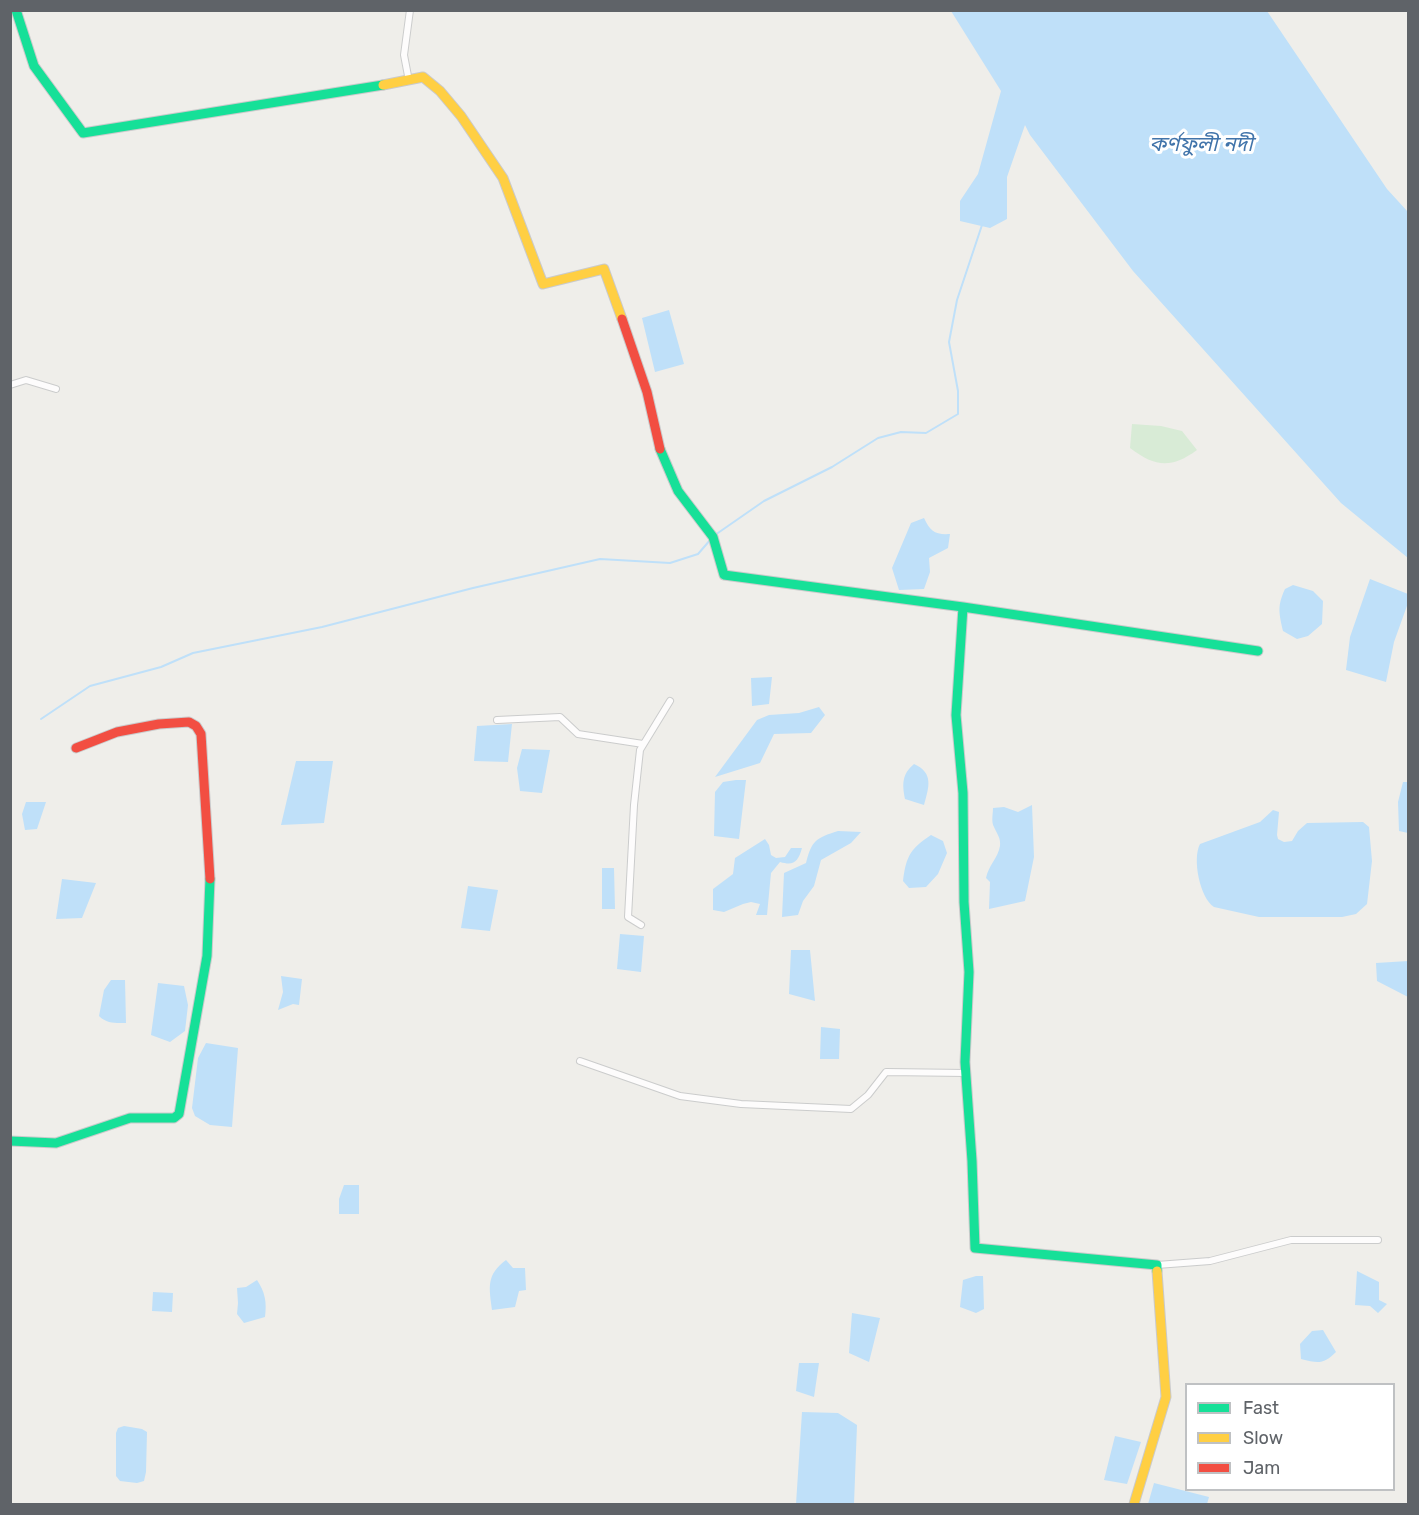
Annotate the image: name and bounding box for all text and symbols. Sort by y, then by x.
water label: কর্ণফুলী নদী [1149,132,1253,158]
legend [1185,1383,1395,1491]
text: Fast [1243,1397,1279,1419]
text: Slow [1243,1427,1283,1449]
text: Jam [1243,1457,1280,1479]

